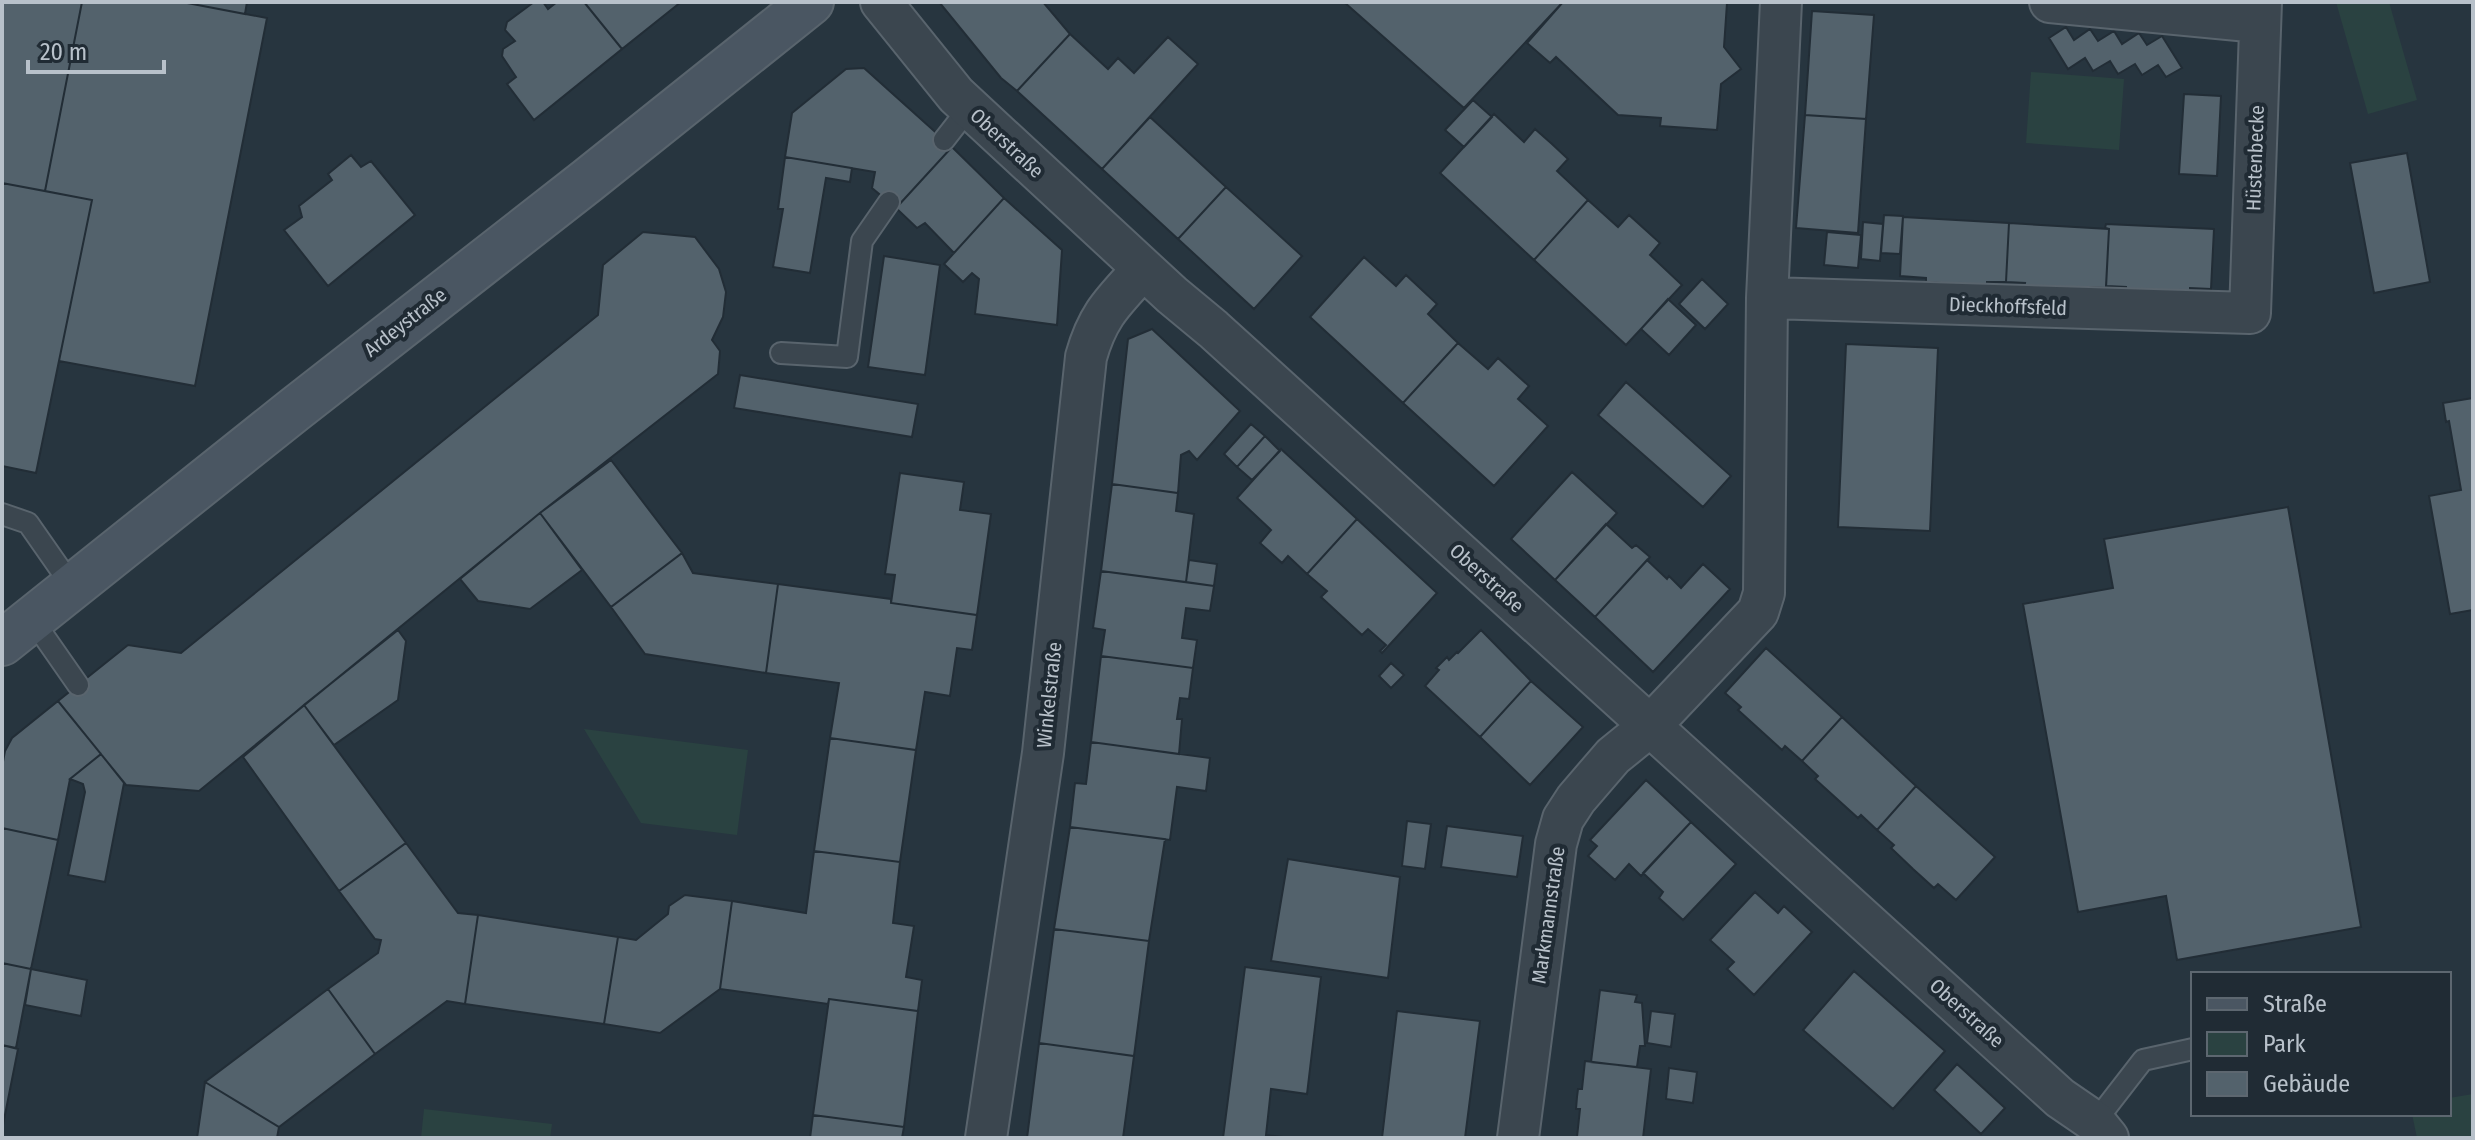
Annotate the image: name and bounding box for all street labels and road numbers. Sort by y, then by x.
street label: Oberstraße [965,103,1049,183]
street label: Hüstenbecke [2241,105,2269,211]
street label: Ardeystraße [359,282,451,362]
street label: Dieckhoffsfeld [1949,292,2067,320]
street label: Oberstraße [1445,538,1529,618]
street label: Winkelstraße [1031,641,1067,749]
street label: Markmannstraße [1526,845,1570,985]
street label: Oberstraße [1925,973,2009,1053]

